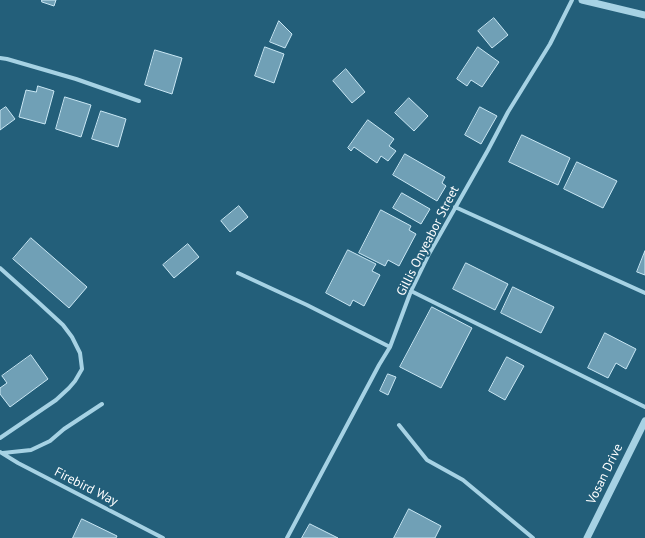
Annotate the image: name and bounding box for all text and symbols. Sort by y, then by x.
street label: Gillis Onyeabor Street [393,183,463,299]
street label: Vosan Drive [584,441,626,507]
street label: Firebird Way [52,464,120,510]

